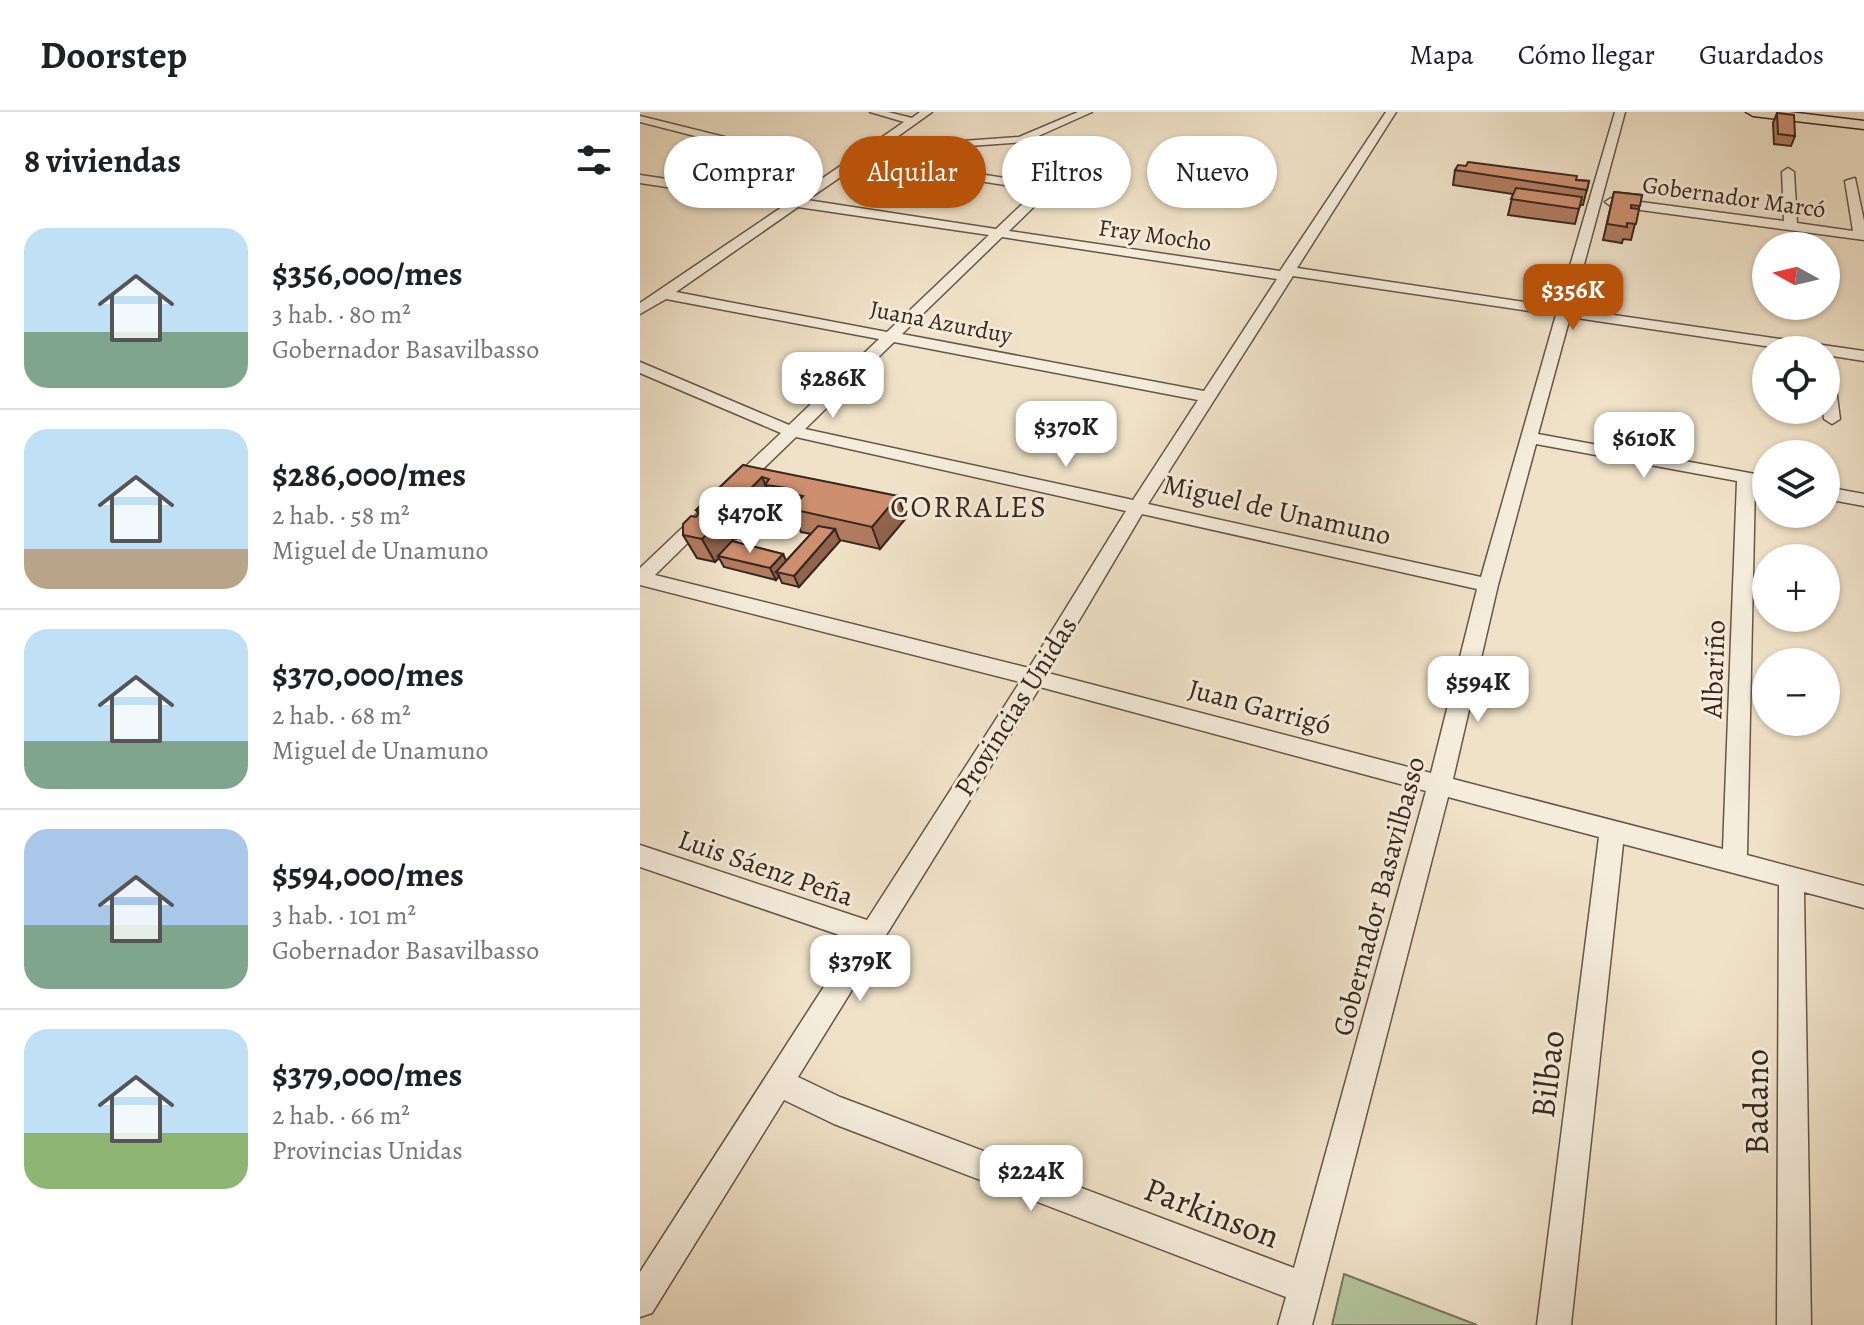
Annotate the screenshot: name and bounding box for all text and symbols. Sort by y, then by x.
text: Doorstep [40,29,187,81]
text: Mapa [1410,36,1474,74]
text: Cómo llegar [1518,36,1655,74]
text: Guardados [1699,36,1824,74]
chip: Comprar [664,136,823,208]
chip: Alquilar [839,136,986,208]
chip: Filtros [1002,136,1131,208]
chip: Nuevo [1147,136,1277,208]
text: 8 viviendas [24,137,181,184]
icon: filters [572,138,616,182]
street label: Gobernador Marcó [1640,168,1828,226]
street label: Fray Mocho [1096,211,1214,259]
north arrow [1752,232,1840,320]
map controls [1752,232,1840,736]
text: $356,000/mes [272,250,463,297]
icon: home [88,260,184,356]
pin: $356K [1517,264,1629,332]
text: $356K [1541,272,1605,307]
street label: Juana Azurduy [867,293,1015,351]
text: 3 hab. · 80 m² [272,297,411,332]
text: Gobernador Basavilbasso [272,332,539,367]
button: locate [1752,336,1840,424]
pin: $286K [777,352,889,420]
text: $286K [800,360,866,395]
pin: $370K [1010,401,1122,469]
text: $370K [1034,409,1098,444]
pin: $610K [1588,412,1700,480]
text: $610K [1612,420,1676,455]
button: layers [1752,440,1840,528]
text: $286,000/mes [272,451,466,498]
icon: home [88,461,184,557]
street label: Miguel de Unamuno [1159,465,1395,555]
pin: $470K [694,487,806,555]
district label: CORRALES [890,487,1048,527]
text: $470K [717,495,783,530]
text: 2 hab. · 58 m² [272,498,410,533]
text: Miguel de Unamuno [272,533,489,568]
button: + [1752,544,1840,632]
street label: Provincias Unidas [945,609,1086,804]
street label: Albariño [1693,619,1735,720]
button: − [1752,648,1840,736]
text: $370,000/mes [272,651,464,698]
pin: $594K [1422,656,1534,724]
icon: home [88,661,184,757]
text: $594K [1446,664,1510,699]
street label: Juan Garrigó [1184,670,1335,744]
text: 2 hab. · 68 m² [272,698,410,733]
text: Miguel de Unamuno [272,733,489,768]
street label: Gobernador Basavilbasso [1323,752,1435,1040]
street label: Luis Sáenz Peña [673,820,858,916]
text: $594,000/mes [272,851,464,898]
icon: home [88,861,184,957]
text: 3 hab. · 101 m² [272,898,416,933]
text: Gobernador Basavilbasso [272,933,539,968]
pin: $379K [804,935,916,1003]
text: $379K [828,943,892,978]
street label: Bilbao [1519,1028,1576,1121]
street label: Badano [1733,1049,1780,1155]
text: $379,000/mes [272,1051,462,1098]
icon: home [88,1061,184,1157]
text: 2 hab. · 66 m² [272,1098,410,1133]
text: Provincias Unidas [272,1133,463,1168]
pin: $224K [975,1145,1087,1213]
text: $224K [998,1153,1064,1188]
street label: Parkinson [1137,1165,1286,1260]

